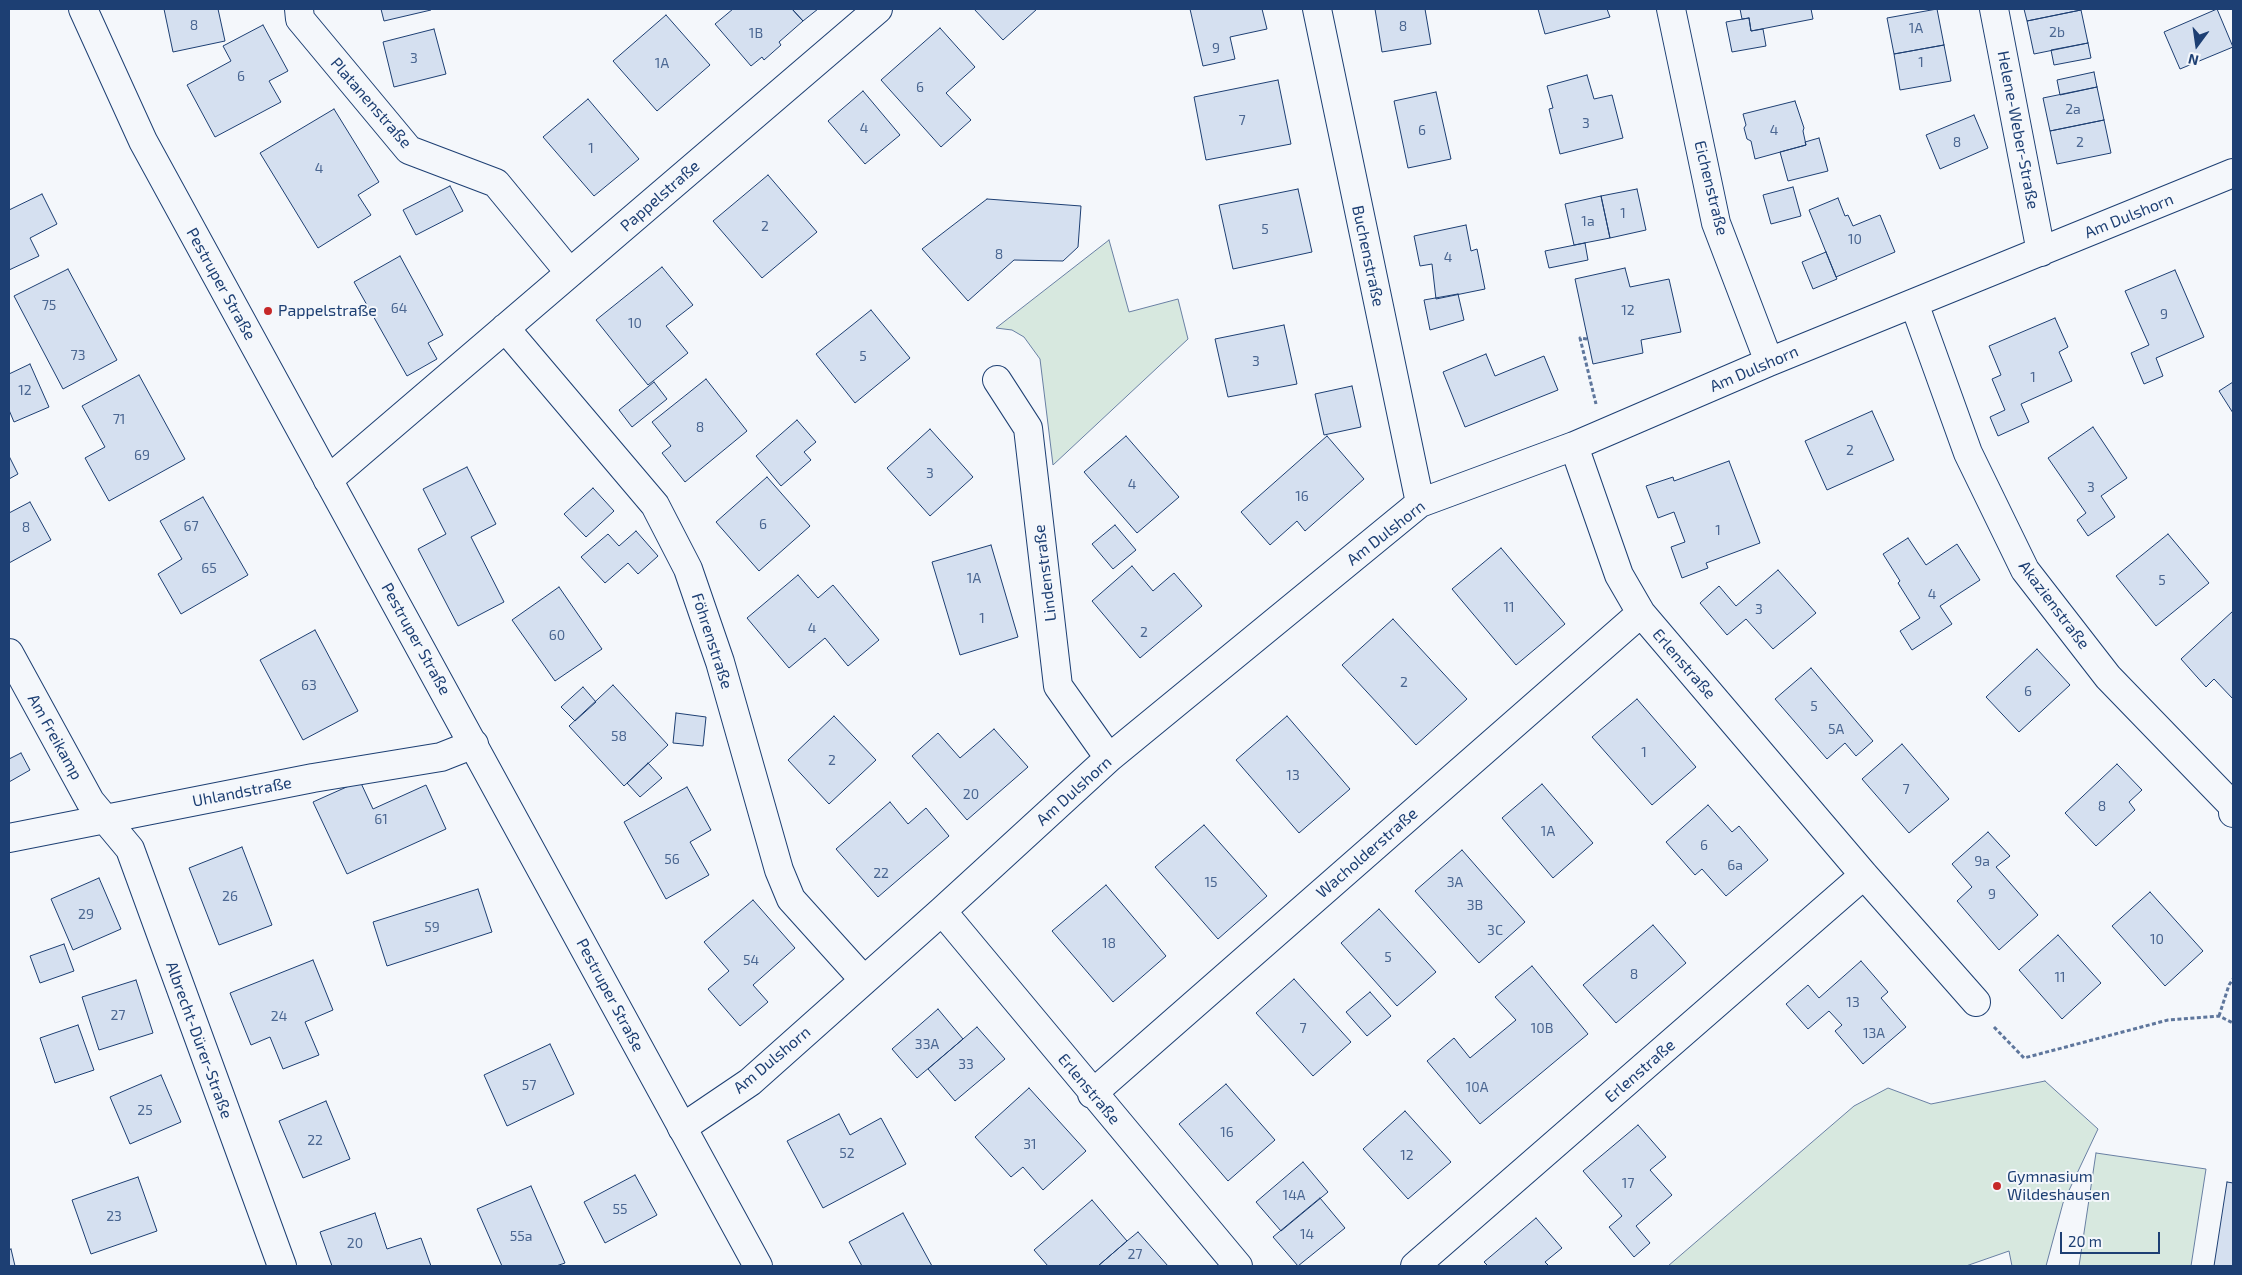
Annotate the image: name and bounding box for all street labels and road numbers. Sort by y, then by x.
street label: Helene-Weber-Straße [1993,49,2043,211]
street label: Platanenstraße [326,54,416,152]
street label: Eichenstraße [1690,139,1732,237]
street label: Pappelstraße [616,156,704,236]
street label: Am Dulshorn [2082,189,2176,243]
street label: Buchenstraße [1348,204,1388,308]
street label: Pestruper Straße [182,225,260,343]
street label: Am Dulshorn [1707,342,1801,396]
street label: Am Dulshorn [1343,496,1429,570]
street label: Lindenstraße [1030,524,1060,622]
street label: Akazienstraße [2015,557,2093,653]
street label: Pestruper Straße [377,580,455,698]
street label: Föhrenstraße [687,591,737,691]
street label: Erlenstraße [1648,625,1720,703]
street label: Am Freikamp [24,691,86,783]
street label: Am Dulshorn [1033,752,1115,830]
street label: Uhlandstraße [191,773,293,811]
street label: Wacholderstraße [1313,804,1421,902]
street label: Pestruper Straße [572,935,648,1055]
street label: Albrecht-Dürer-Straße [162,959,236,1121]
street label: Am Dulshorn [730,1022,814,1098]
street label: Erlenstraße [1601,1035,1679,1107]
street label: Erlenstraße [1054,1050,1124,1128]

